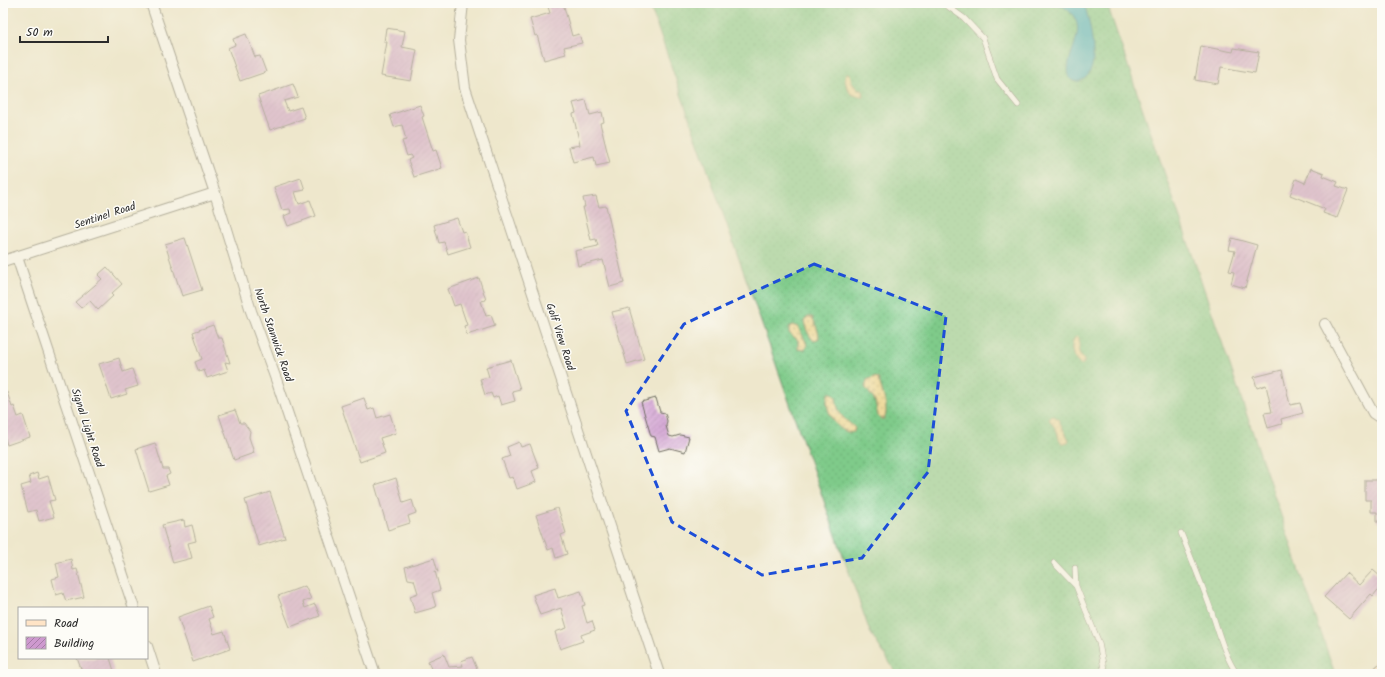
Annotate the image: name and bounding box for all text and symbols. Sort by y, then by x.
scale bar [20,18,108,44]
text: 50 m [26,23,53,42]
street label: Sentinel Road [72,197,138,234]
street label: North Stanwick Road [248,286,298,385]
street label: Golf View Road [541,301,580,374]
street label: Signal Light Road [66,386,108,470]
legend [18,607,148,659]
text: Road [54,614,79,633]
text: Building [54,634,94,653]

